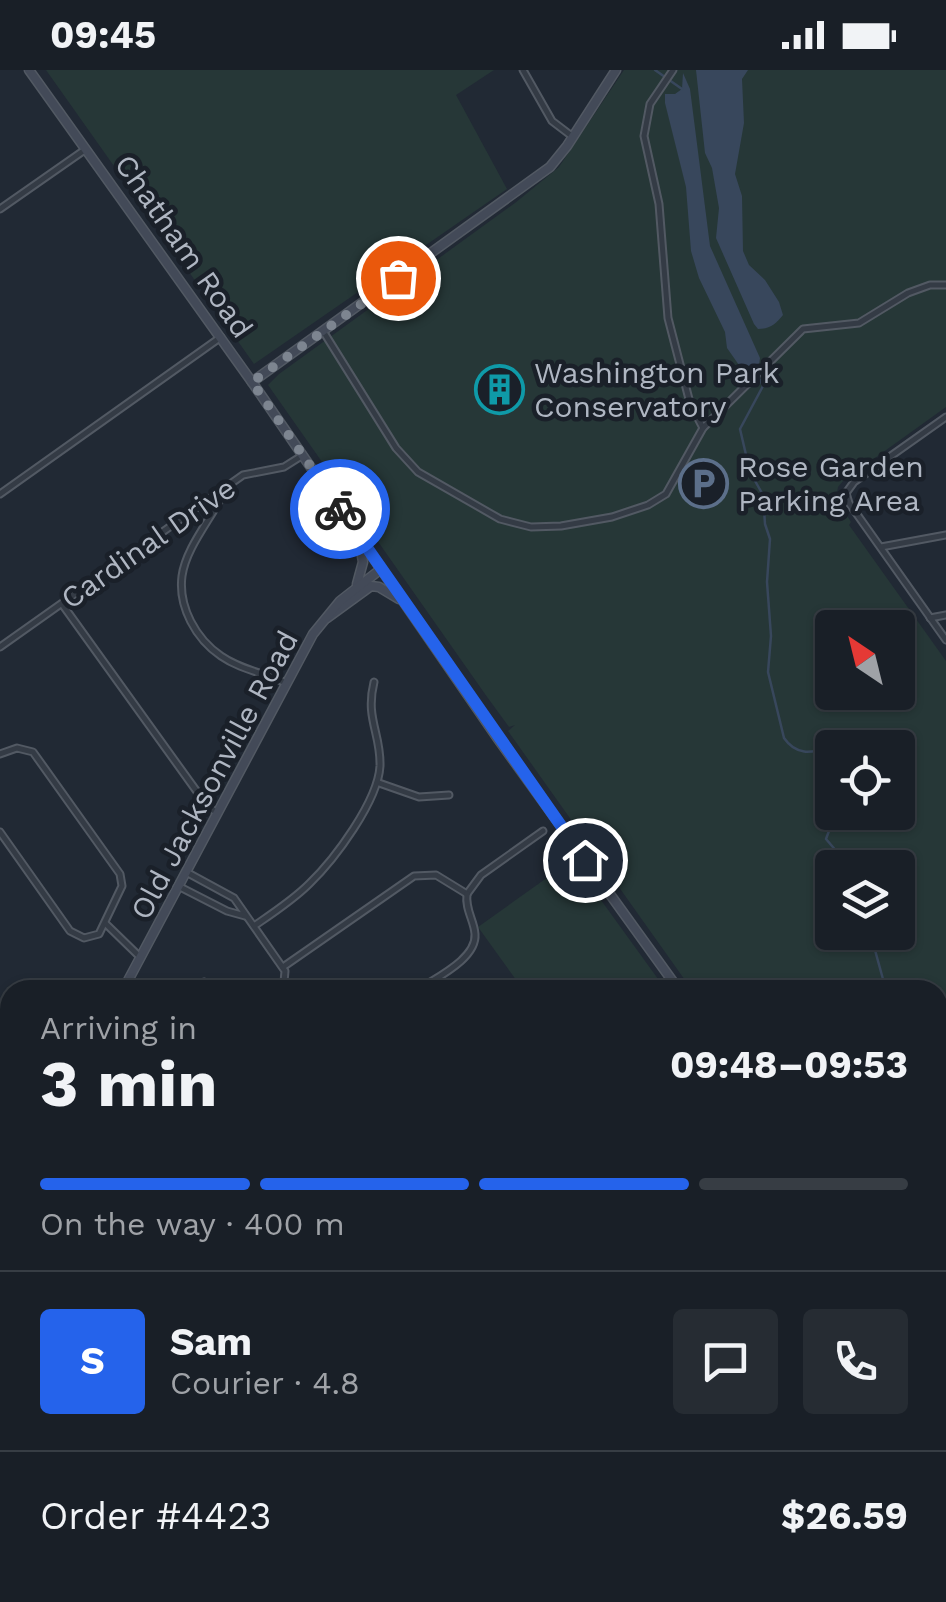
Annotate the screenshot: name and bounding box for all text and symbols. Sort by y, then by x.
text: 09:45 [50,13,156,57]
street label: Chatham Road [108,148,260,344]
pin [356,236,441,321]
icon: bag [371,251,426,306]
place label: Washington Park Conservatory [534,355,779,424]
building icon: Washington Park Conservatory [473,363,525,415]
place label: Rose Garden Parking Area [738,449,924,518]
parking icon: Rose Garden Parking Area [677,457,729,509]
courier [290,459,390,559]
street label: Cardinal Drive [54,470,242,616]
icon: bike [313,482,368,537]
north arrow [815,610,915,710]
map controls [815,610,915,950]
street label: Old Jacksonville Road [123,625,305,925]
button: locate [815,730,915,830]
pin [543,818,628,903]
icon: home [558,833,613,888]
button: layers [815,850,915,950]
text: Arriving in [40,1009,197,1047]
text: 09:48–09:53 [670,1043,908,1087]
text: 3 min [40,1046,218,1122]
text: On the way · 400 m [40,1205,345,1243]
button: chat [673,1309,778,1414]
button: phone [803,1309,908,1414]
text: Sam [170,1320,252,1364]
text: S [80,1339,105,1383]
text: Courier · 4.8 [170,1364,360,1402]
text: Order #4423 [40,1494,272,1538]
text: $26.59 [781,1494,908,1538]

